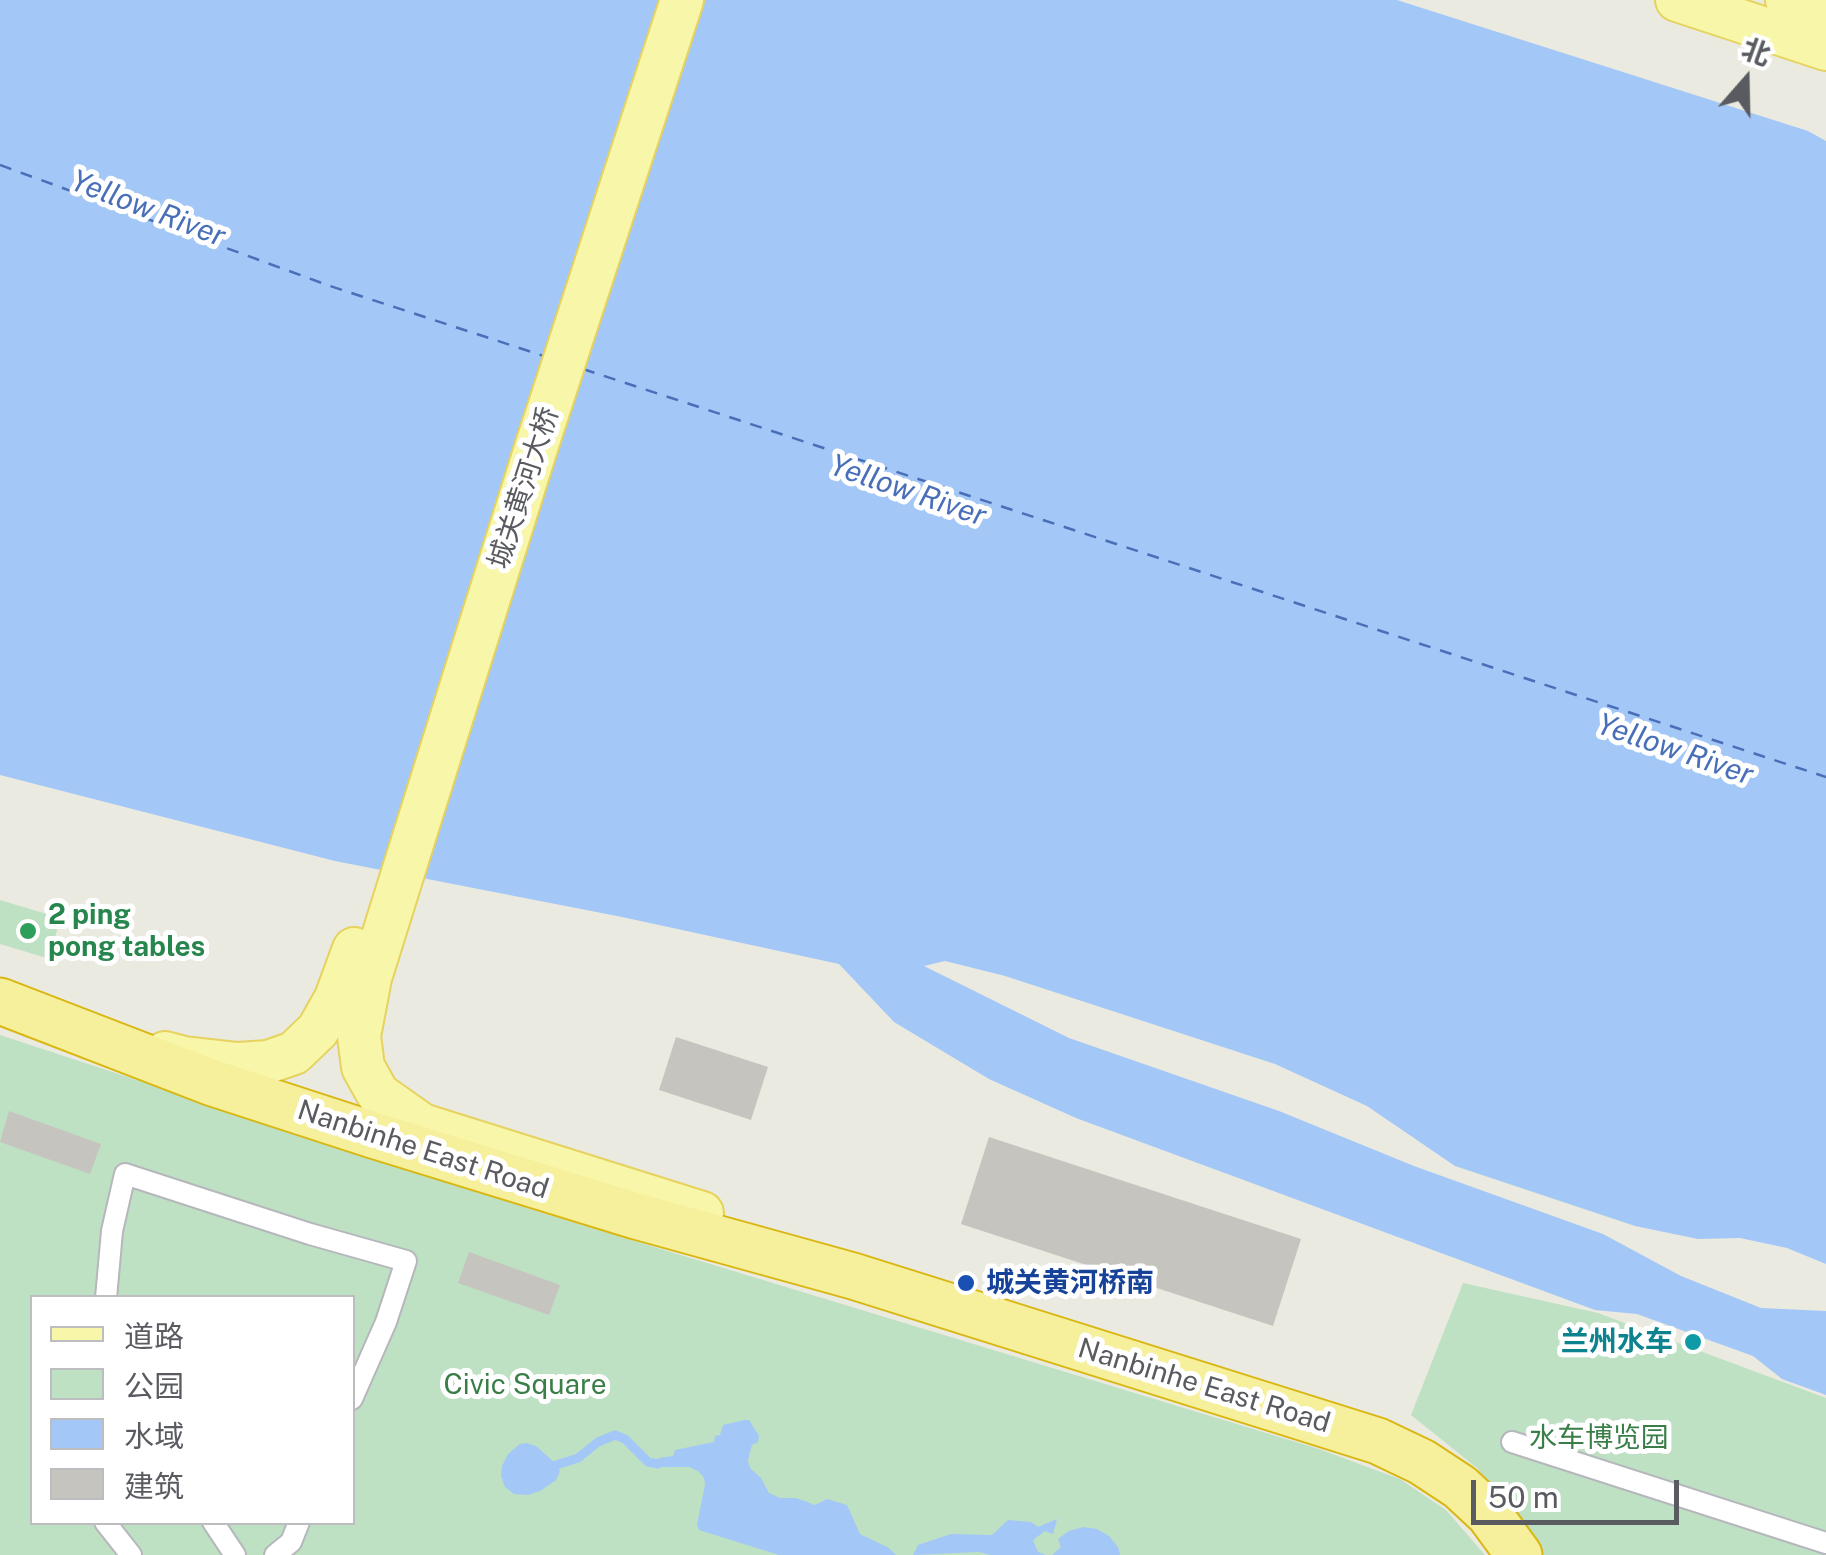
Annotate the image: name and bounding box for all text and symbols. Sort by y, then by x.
north arrow [1696,30,1796,130]
text: 北 [1738,31,1775,72]
water label: Yellow River [66,163,230,255]
street label: 城关黄河大桥 [482,403,566,573]
water label: Yellow River [825,448,991,534]
water label: Yellow River [1592,707,1758,793]
place label: 2 ping pong tables [48,898,205,964]
marker: 2 ping pong tables [17,920,39,942]
street label: Nanbinhe East Road [293,1094,553,1206]
place label: 城关黄河桥南 [986,1266,1154,1300]
marker: 城关黄河桥南 [955,1272,977,1294]
legend [30,1295,355,1525]
text: 道路 [124,1318,184,1354]
place label: 兰州水车 [1561,1325,1673,1359]
marker: 兰州水车 [1682,1331,1704,1353]
street label: Nanbinhe East Road [1074,1332,1334,1440]
text: 公园 [124,1368,184,1404]
park label: Civic Square [443,1368,607,1402]
text: 水域 [124,1418,184,1454]
park label: 水车博览园 [1529,1421,1669,1455]
scale bar [1476,1460,1684,1522]
text: 建筑 [124,1468,184,1504]
text: 50 m [1488,1479,1559,1515]

